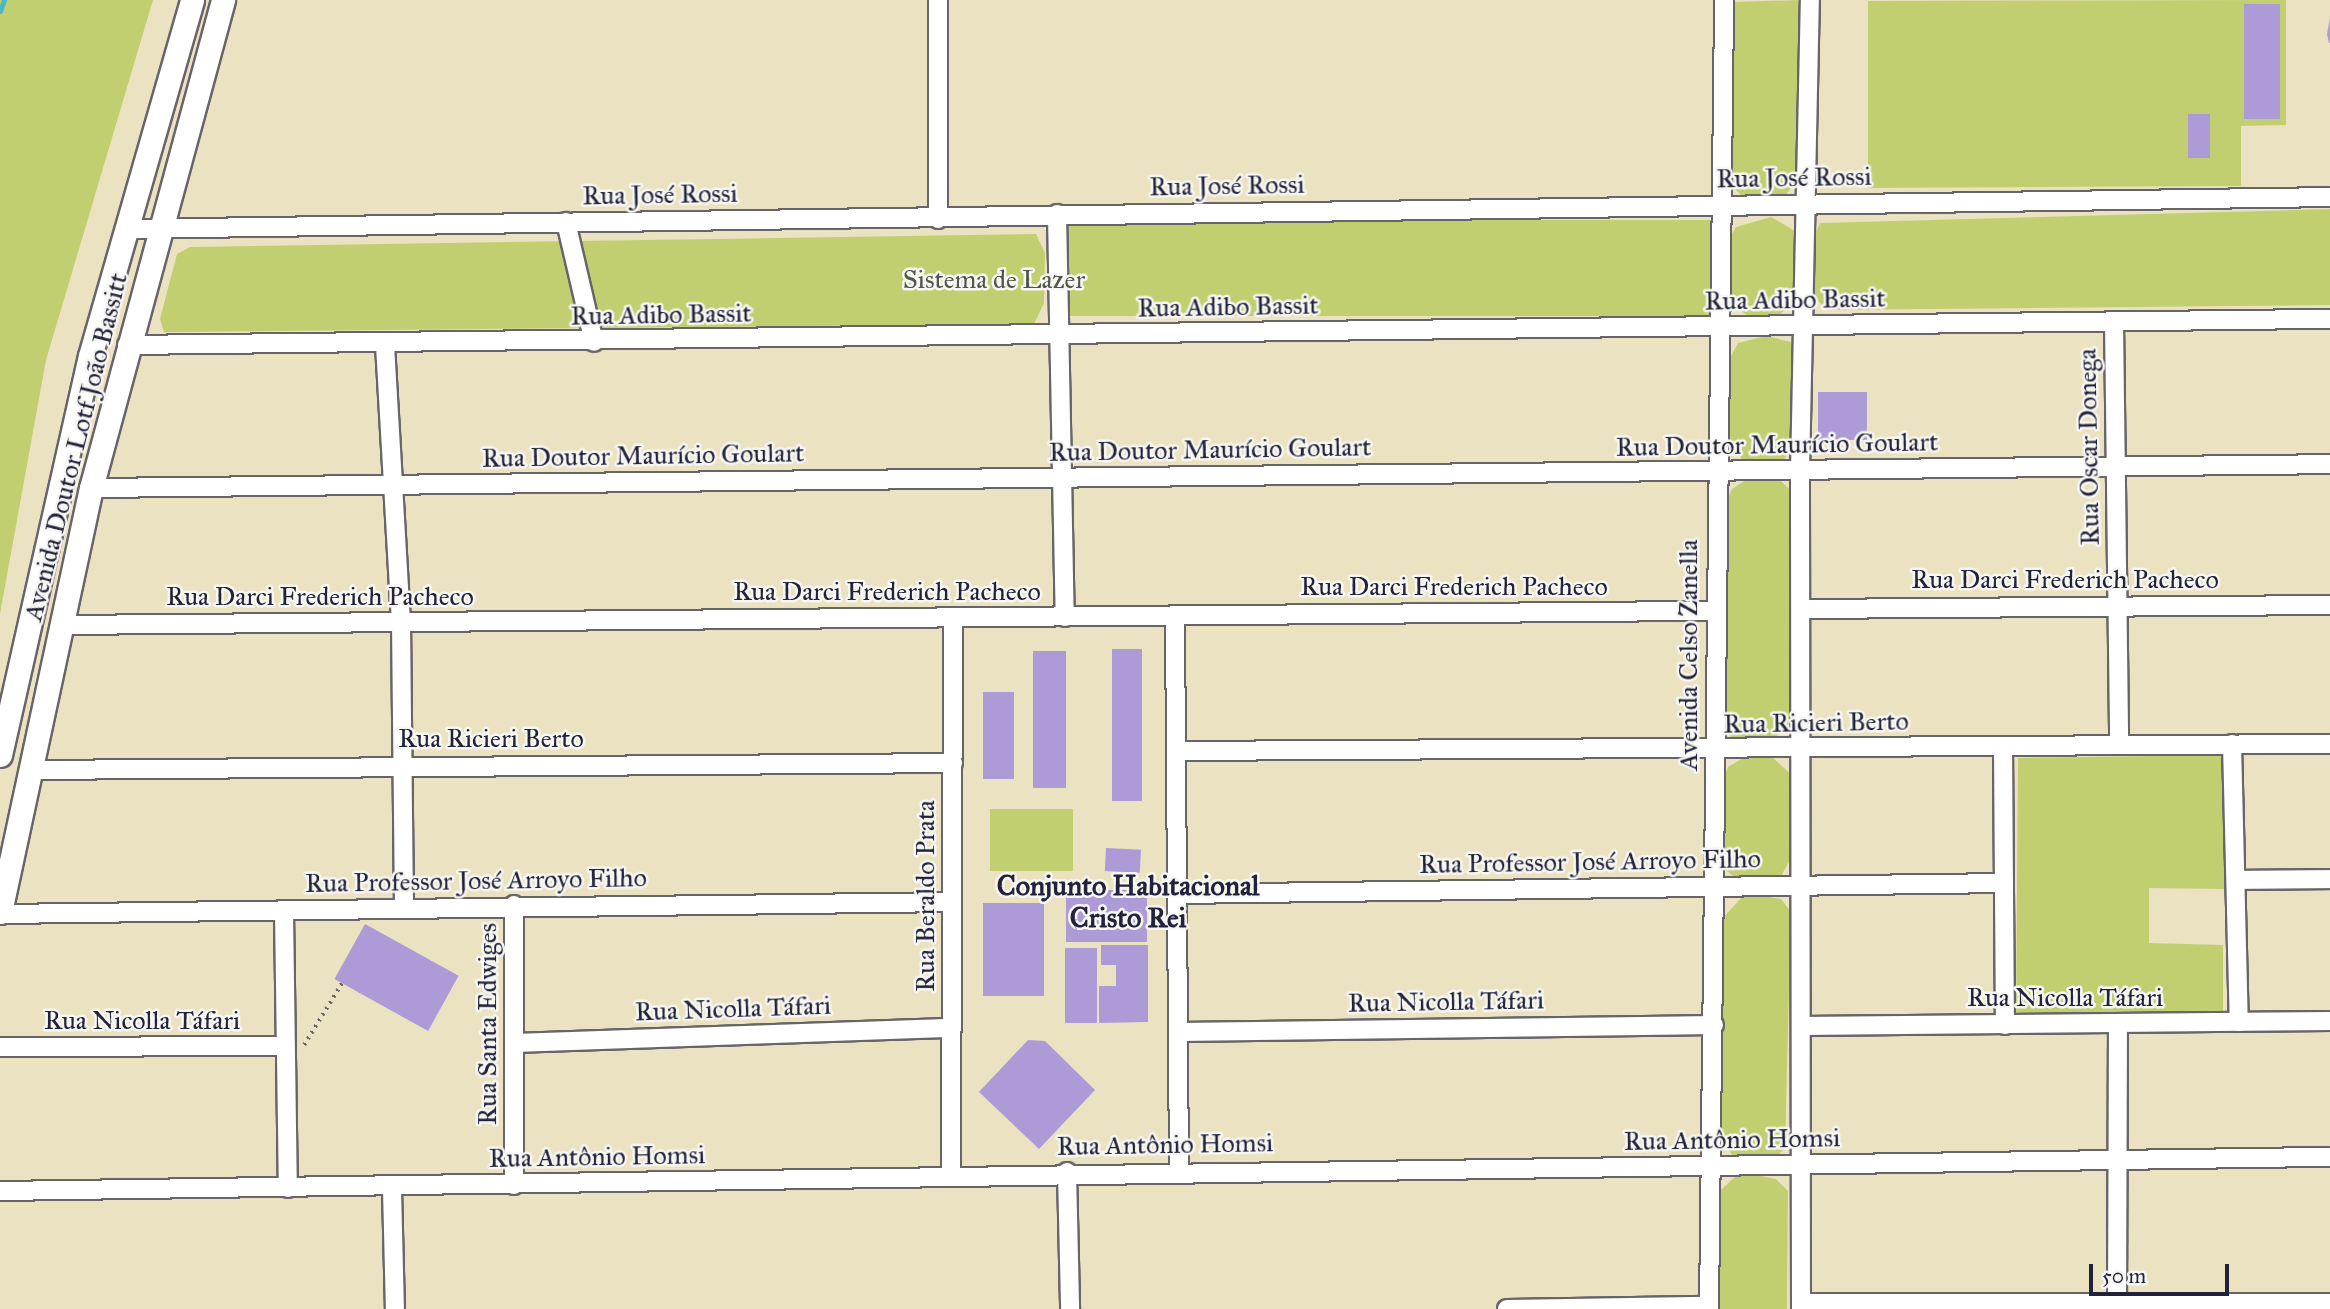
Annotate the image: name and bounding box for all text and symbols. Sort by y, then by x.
street label: Rua José Rossi [1716,161,1872,195]
street label: Rua José Rossi [1149,169,1305,203]
street label: Rua José Rossi [582,178,738,212]
park label: Sistema de Lazer [903,264,1085,296]
street label: Avenida Doutor Lotf João Bassitt [18,270,134,624]
street label: Rua Adibo Bassit [1704,283,1886,317]
street label: Rua Adibo Bassit [1137,290,1319,324]
street label: Rua Adibo Bassit [570,298,752,332]
street label: Rua Oscar Donega [2072,348,2106,546]
street label: Rua Doutor Maurício Goulart [1616,427,1938,463]
street label: Rua Doutor Maurício Goulart [1049,432,1371,468]
street label: Rua Doutor Maurício Goulart [482,438,804,474]
street label: Avenida Celso Zanella [1673,539,1705,771]
street label: Rua Darci Frederich Pacheco [1911,564,2219,596]
street label: Rua Darci Frederich Pacheco [1300,571,1608,603]
street label: Rua Darci Frederich Pacheco [733,576,1041,608]
street label: Rua Darci Frederich Pacheco [166,581,474,613]
street label: Rua Ricieri Berto [1723,706,1909,740]
street label: Rua Ricieri Berto [398,723,584,755]
street label: Rua Beraldo Prata [910,800,942,992]
street label: Rua Professor José Arroyo Filho [1419,843,1761,881]
street label: Rua Professor José Arroyo Filho [305,862,647,900]
district label: Conjunto Habitacional Cristo Rei [997,869,1259,935]
street label: Rua Santa Edwiges [472,923,504,1125]
street label: Rua Nicolla Táfari [1967,982,2163,1014]
street label: Rua Nicolla Táfari [1348,985,1544,1019]
street label: Rua Nicolla Táfari [634,990,832,1028]
street label: Rua Nicolla Táfari [44,1005,240,1037]
street label: Rua Antônio Homsi [1624,1123,1840,1157]
street label: Rua Antônio Homsi [1057,1128,1273,1162]
street label: Rua Antônio Homsi [489,1140,705,1174]
scale bar [2092,1250,2232,1294]
text: 50 m [2102,1263,2146,1289]

